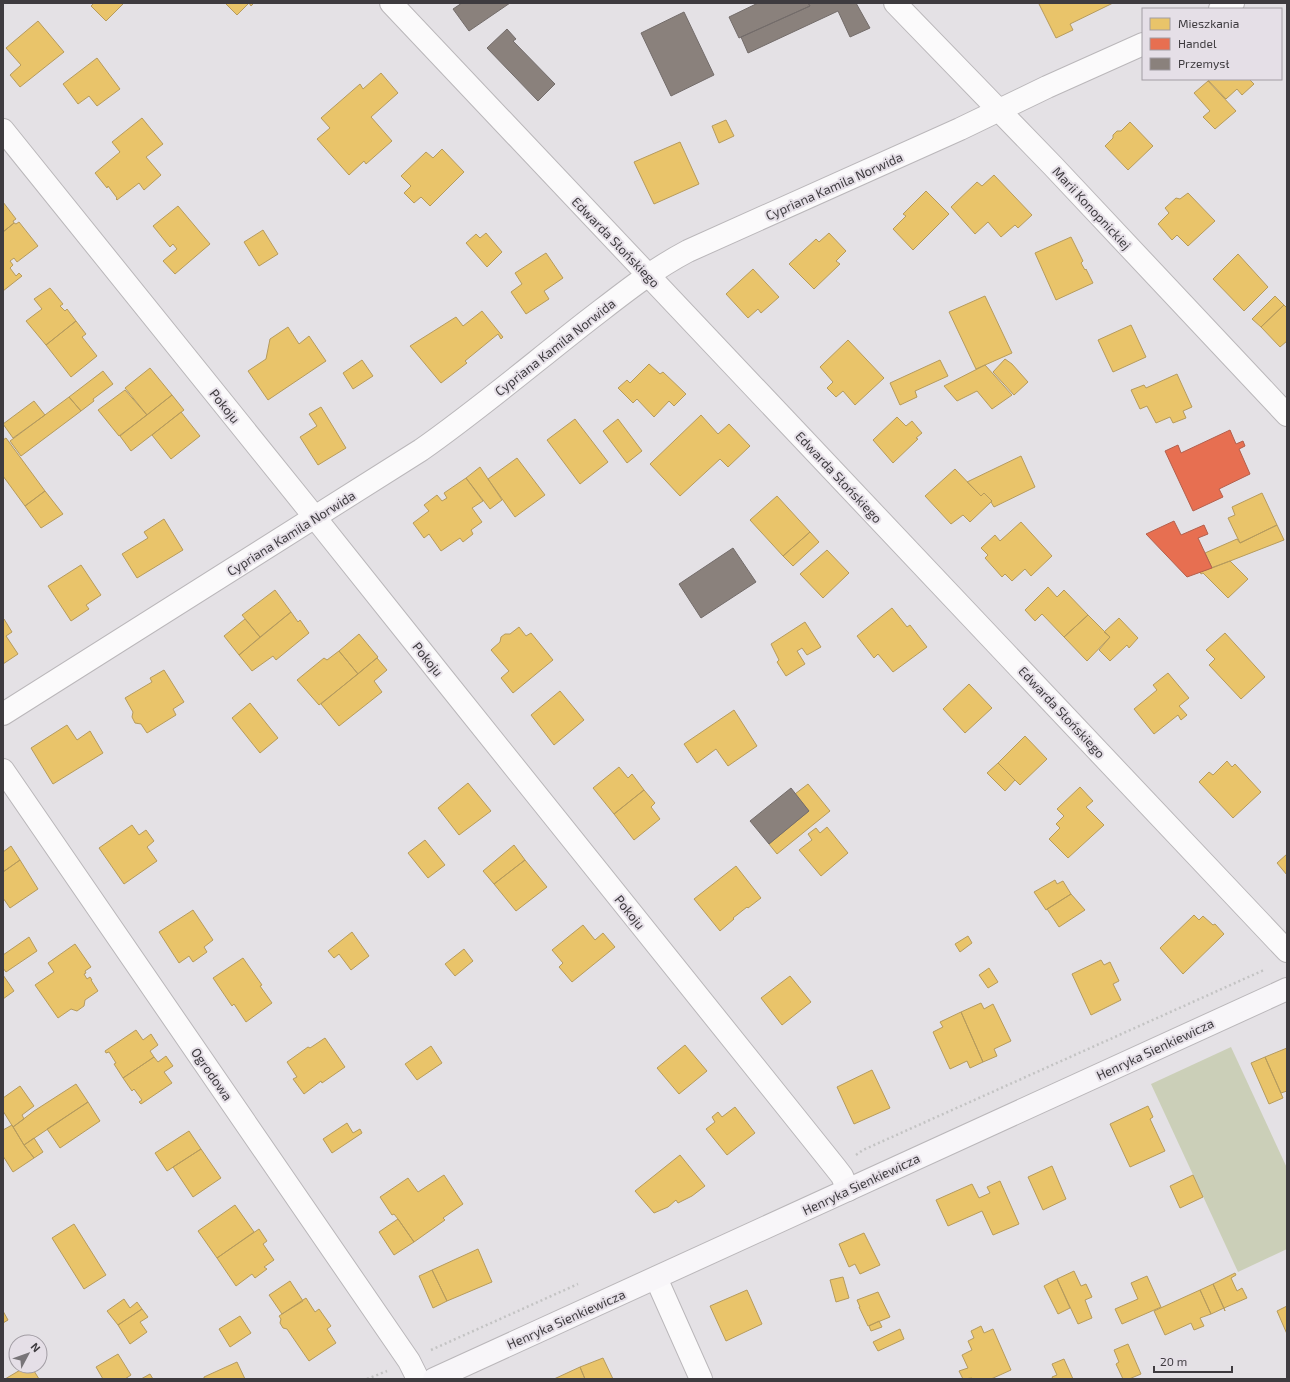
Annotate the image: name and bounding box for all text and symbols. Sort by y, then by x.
legend [1142,8,1282,80]
text: Mieszkania [1178,16,1239,30]
text: Handel [1178,36,1217,50]
text: Przemysł [1178,56,1229,70]
street label: Cypriana Kamila Norwida [763,148,905,224]
street label: Marii Konopnickiej [1049,163,1135,253]
street label: Edwarda Słońskiego [569,193,663,291]
street label: Cypriana Kamila Norwida [492,295,618,399]
street label: Pokoju [206,386,244,426]
street label: Edwarda Słońskiego [792,428,886,526]
street label: Cypriana Kamila Norwida [224,487,358,579]
street label: Pokoju [409,639,447,679]
street label: Edwarda Słońskiego [1015,663,1109,761]
street label: Pokoju [611,892,649,932]
street label: Henryka Sienkiewicza [1094,1015,1216,1083]
street label: Ogrodowa [188,1044,236,1104]
street label: Henryka Sienkiewicza [800,1150,922,1218]
street label: Henryka Sienkiewicza [504,1286,628,1352]
north arrow [8,1334,48,1374]
text: N [28,1340,43,1354]
scale bar [1154,1348,1232,1374]
text: 20 m [1160,1354,1187,1368]

